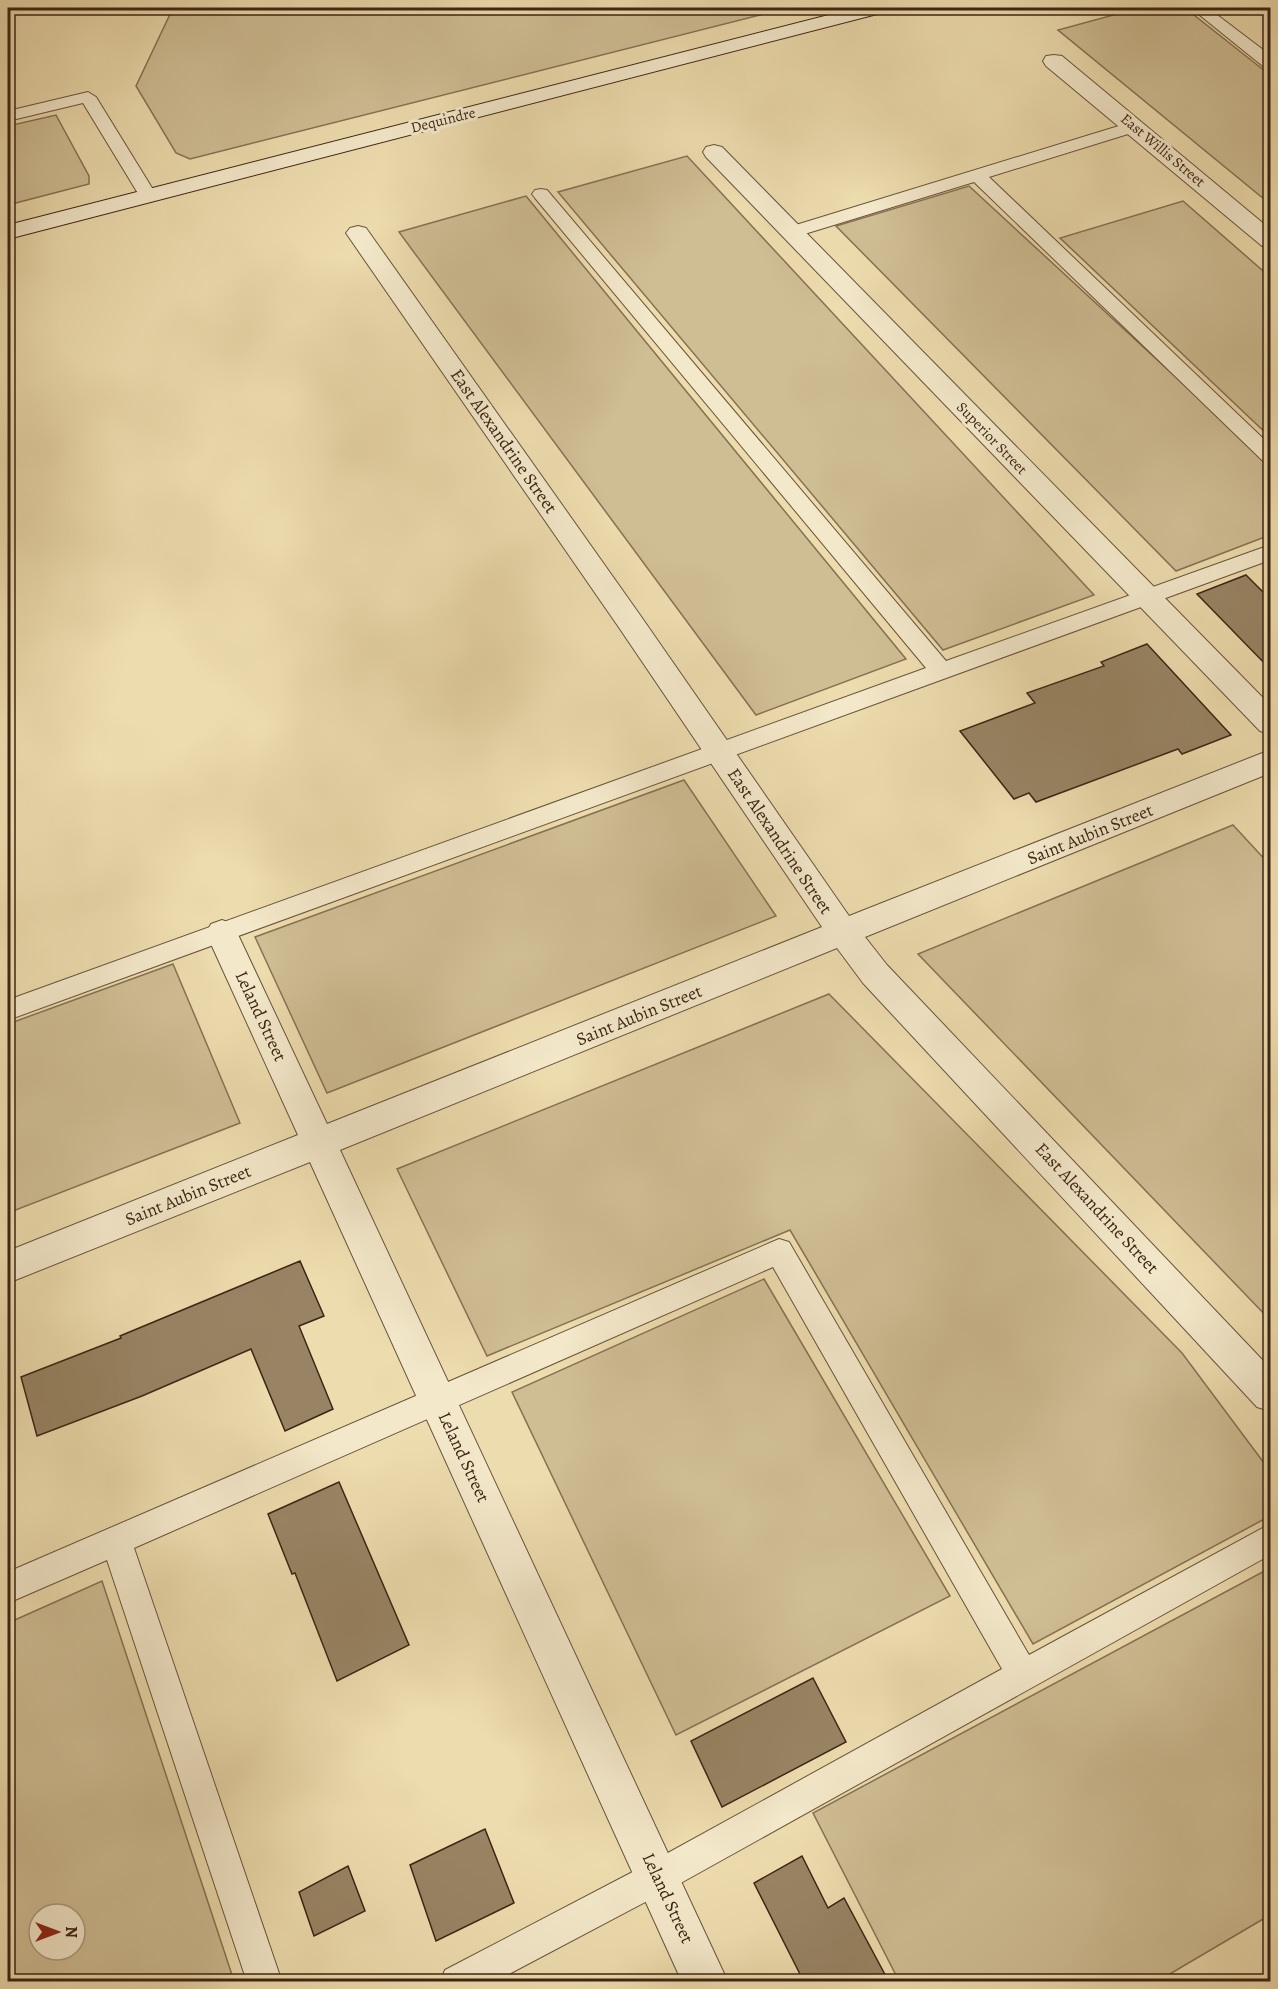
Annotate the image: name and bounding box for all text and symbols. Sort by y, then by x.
street label: Dequindre [409,102,478,138]
street label: East Willis Street [1117,109,1210,191]
street label: East Alexandrine Street [445,364,563,518]
street label: Superior Street [952,397,1032,479]
street label: East Alexandrine Street [722,763,838,919]
street label: Saint Aubin Street [1023,798,1157,870]
street label: Leland Street [230,967,292,1065]
street label: Saint Aubin Street [572,979,706,1051]
street label: East Alexandrine Street [1030,1137,1164,1279]
street label: Saint Aubin Street [121,1159,255,1231]
street label: Leland Street [433,1408,495,1506]
street label: Leland Street [637,1849,699,1947]
north arrow [27,1902,87,1962]
text: N [60,1926,82,1938]

